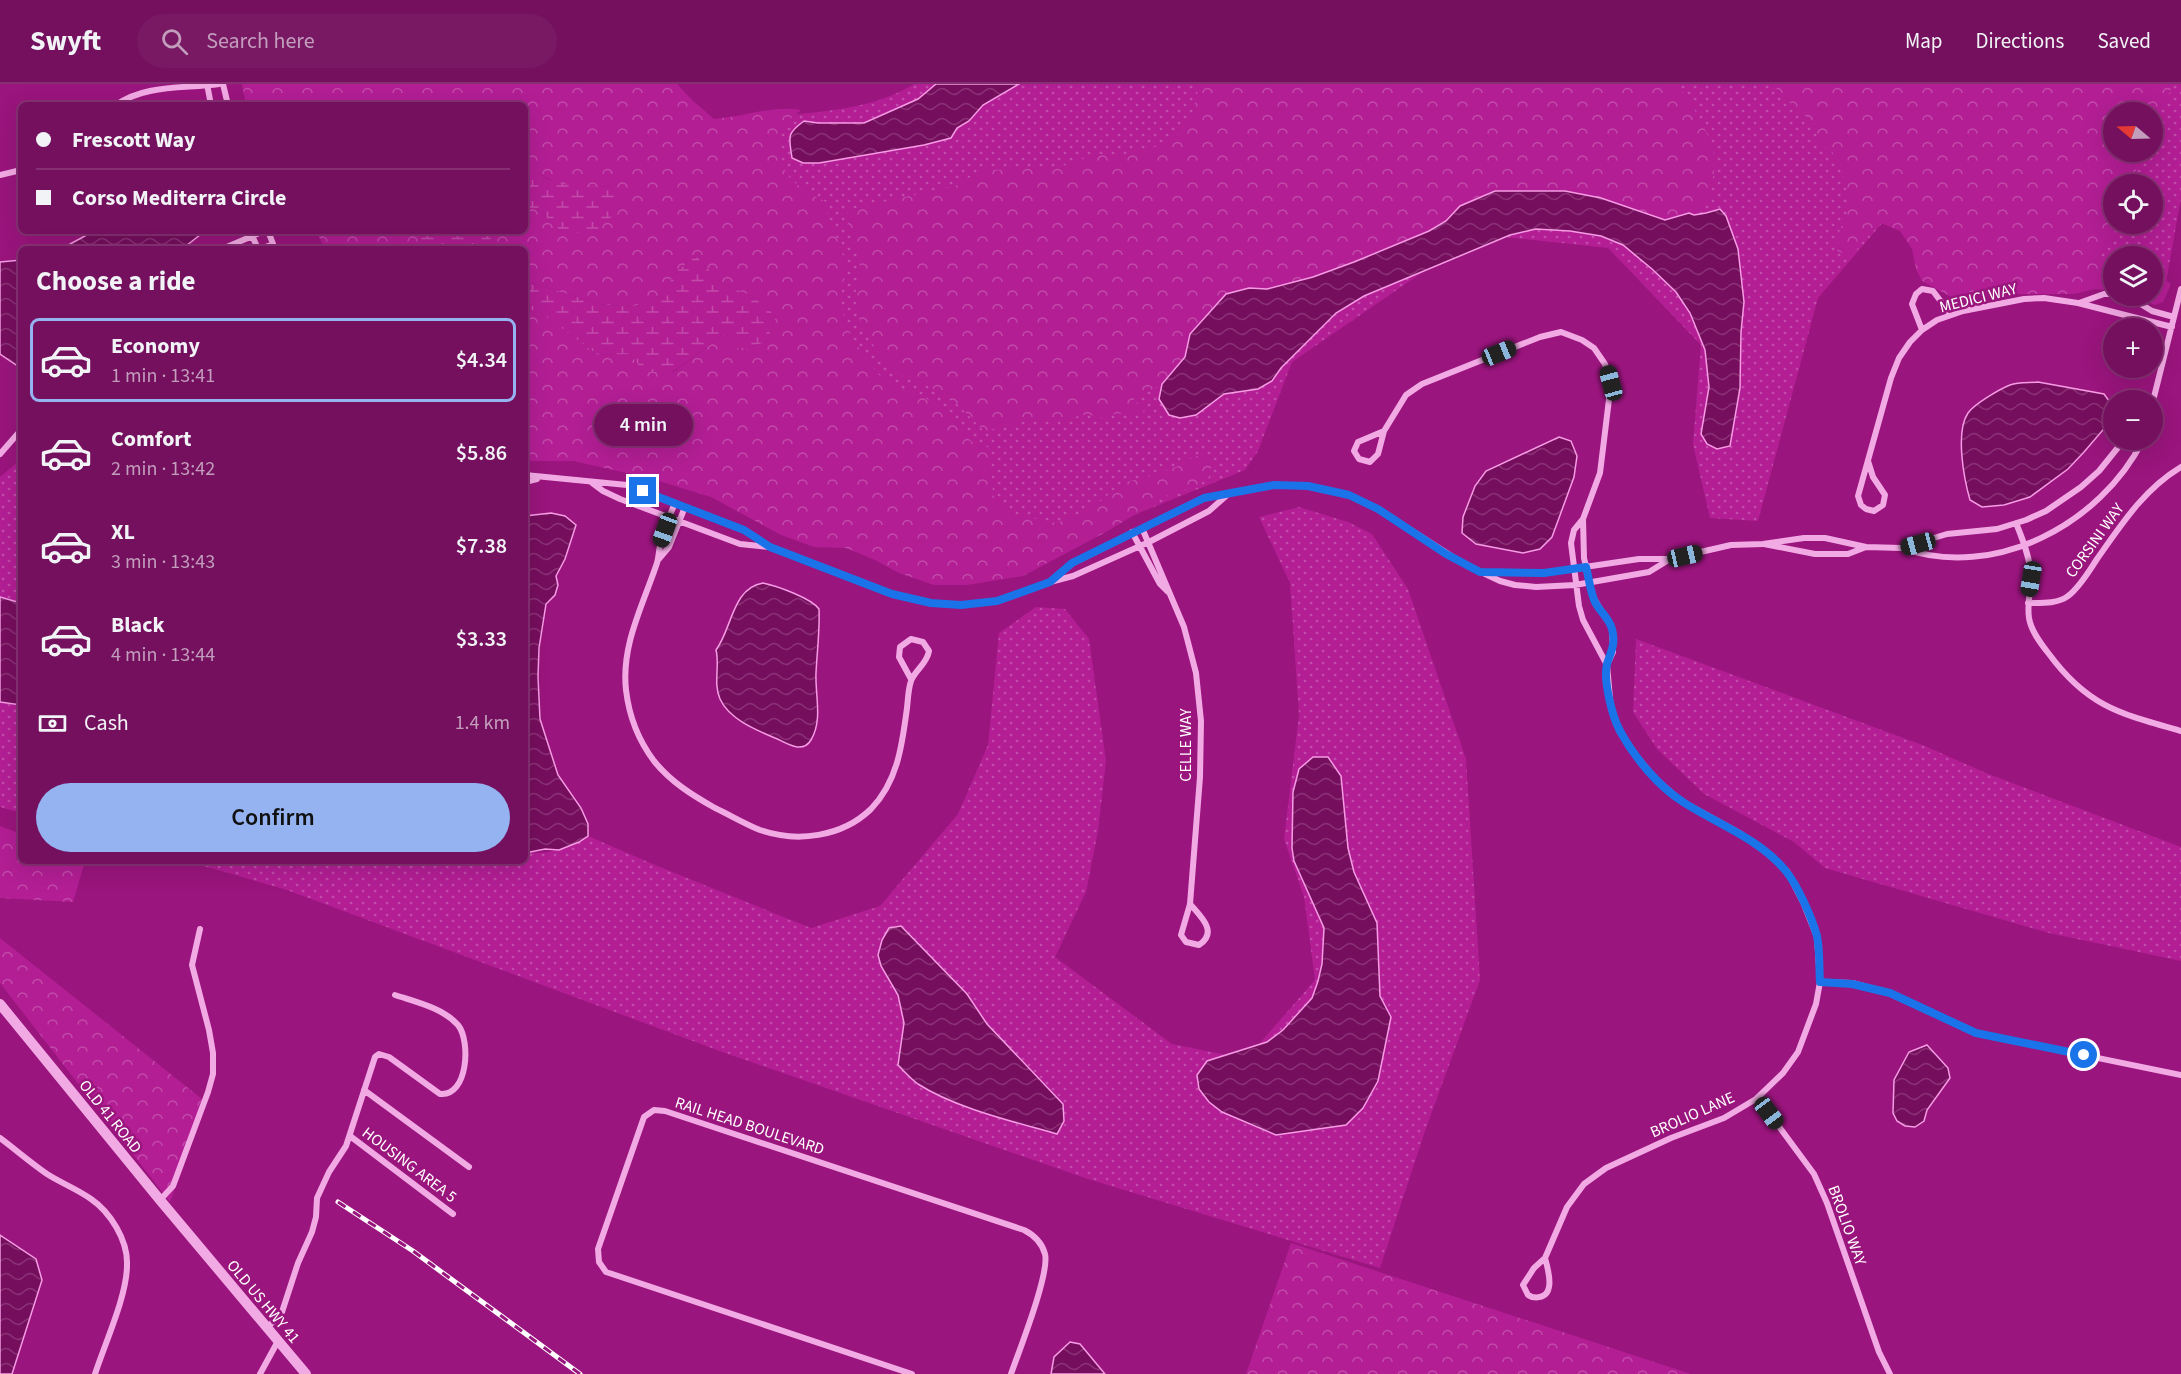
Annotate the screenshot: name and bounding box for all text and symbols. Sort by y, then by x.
search box [137,14,557,68]
text: Swyft [30,21,101,61]
icon: search [158,25,191,58]
text: Search here [206,25,315,57]
text: Map [1905,26,1943,56]
text: Directions [1976,26,2064,56]
text: Saved [2097,26,2151,56]
north arrow [2103,102,2163,162]
map controls [2103,102,2163,450]
text: Frescott Way [72,124,196,156]
button: locate [2103,174,2163,234]
text: Corso Mediterra Circle [72,182,287,214]
button: layers [2103,246,2163,306]
text: Choose a ride [36,262,196,301]
street label: MEDICI WAY [1937,278,2020,318]
button: + [2103,318,2163,378]
text: Economy [111,330,200,362]
icon: car [39,333,93,387]
car [1479,338,1519,368]
text: $4.34 [456,344,507,376]
text: 1 min · 13:41 [111,362,215,390]
car [1598,363,1624,403]
button: − [2103,390,2163,450]
callout: 4 min [594,404,692,446]
text: 4 min [620,411,667,439]
text: Comfort [111,423,192,455]
icon: car [39,426,93,480]
text: $5.86 [456,437,507,469]
text: 2 min · 13:42 [111,455,215,483]
route end [629,477,656,504]
street label: CORSINI WAY [2060,498,2130,582]
car [650,510,680,550]
text: XL [111,516,135,548]
icon: car [39,519,93,573]
text: $7.38 [456,530,507,562]
car [1898,531,1938,557]
car [1665,543,1705,569]
text: 3 min · 13:43 [111,548,215,576]
car [2019,560,2043,598]
text: Black [111,609,165,641]
icon: car [39,612,93,666]
text: $3.33 [456,623,507,655]
text: 4 min · 13:44 [111,641,215,669]
icon: cash [36,707,69,740]
text: Cash [84,707,129,739]
street label: CELLE WAY [1175,708,1197,782]
text: 1.4 km [455,709,510,737]
button: Confirm [36,783,510,852]
route start [2070,1041,2097,1068]
street label: OLD 41 ROAD [74,1075,147,1158]
street label: BROLIO LANE [1647,1087,1738,1143]
street label: RAIL HEAD BOULEVARD [672,1091,827,1161]
car [1751,1093,1787,1133]
street label: HOUSING AREA 5 [357,1122,461,1208]
street label: BROLIO WAY [1822,1182,1872,1269]
street label: OLD US HWY 41 [222,1255,305,1348]

